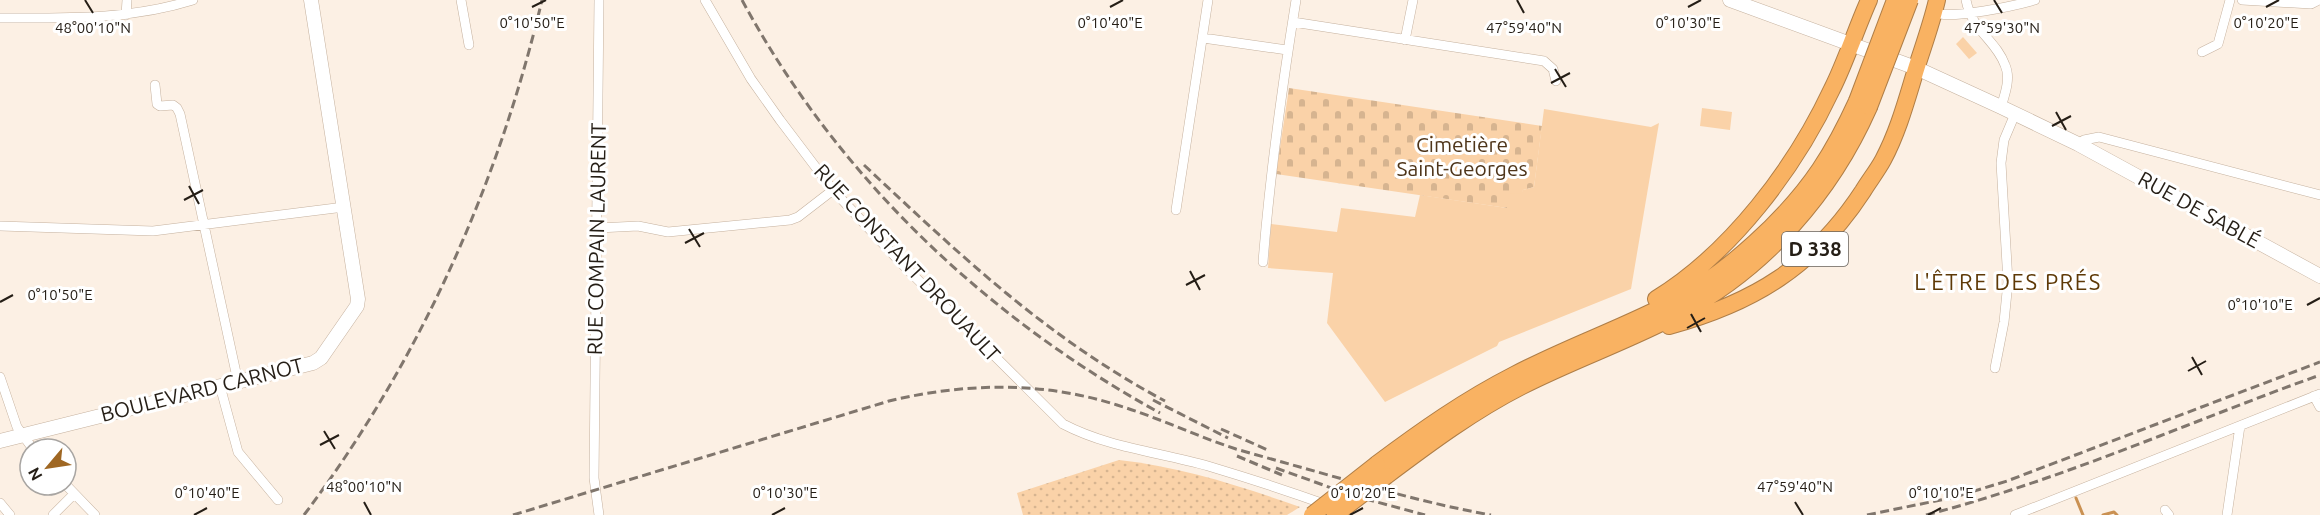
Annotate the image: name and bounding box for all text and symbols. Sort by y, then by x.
text: 0°10'50"E [499,14,565,31]
text: 0°10'40"E [1077,14,1143,31]
text: 0°10'30"E [1655,14,1721,31]
text: 0°10'20"E [2233,14,2299,31]
text: 48°00'10"N [55,19,131,36]
text: 47°59'40"N [1486,19,1562,36]
text: 47°59'30"N [1964,19,2040,36]
street label: RUE COMPAIN LAURENT [582,122,610,355]
park label: Cimetière Saint-Georges [1396,132,1528,180]
street label: RUE CONSTANT DROUAULT [810,159,1006,366]
street label: RUE DE SABLÉ [2134,166,2265,253]
road number: D 338 [1782,232,1848,266]
district label: L'ÊTRE DES PRÉS [1914,268,2102,294]
text: 0°10'50"E [27,286,93,303]
text: 0°10'10"E [2227,296,2293,313]
street label: BOULEVARD CARNOT [98,352,306,426]
north arrow [18,437,78,497]
text: N [24,465,46,484]
text: 48°00'10"N [326,478,402,495]
text: 47°59'40"N [1757,478,1833,495]
text: 0°10'40"E [174,484,240,501]
text: 0°10'30"E [752,484,818,501]
text: 0°10'20"E [1330,484,1396,501]
text: 0°10'10"E [1908,484,1974,501]

